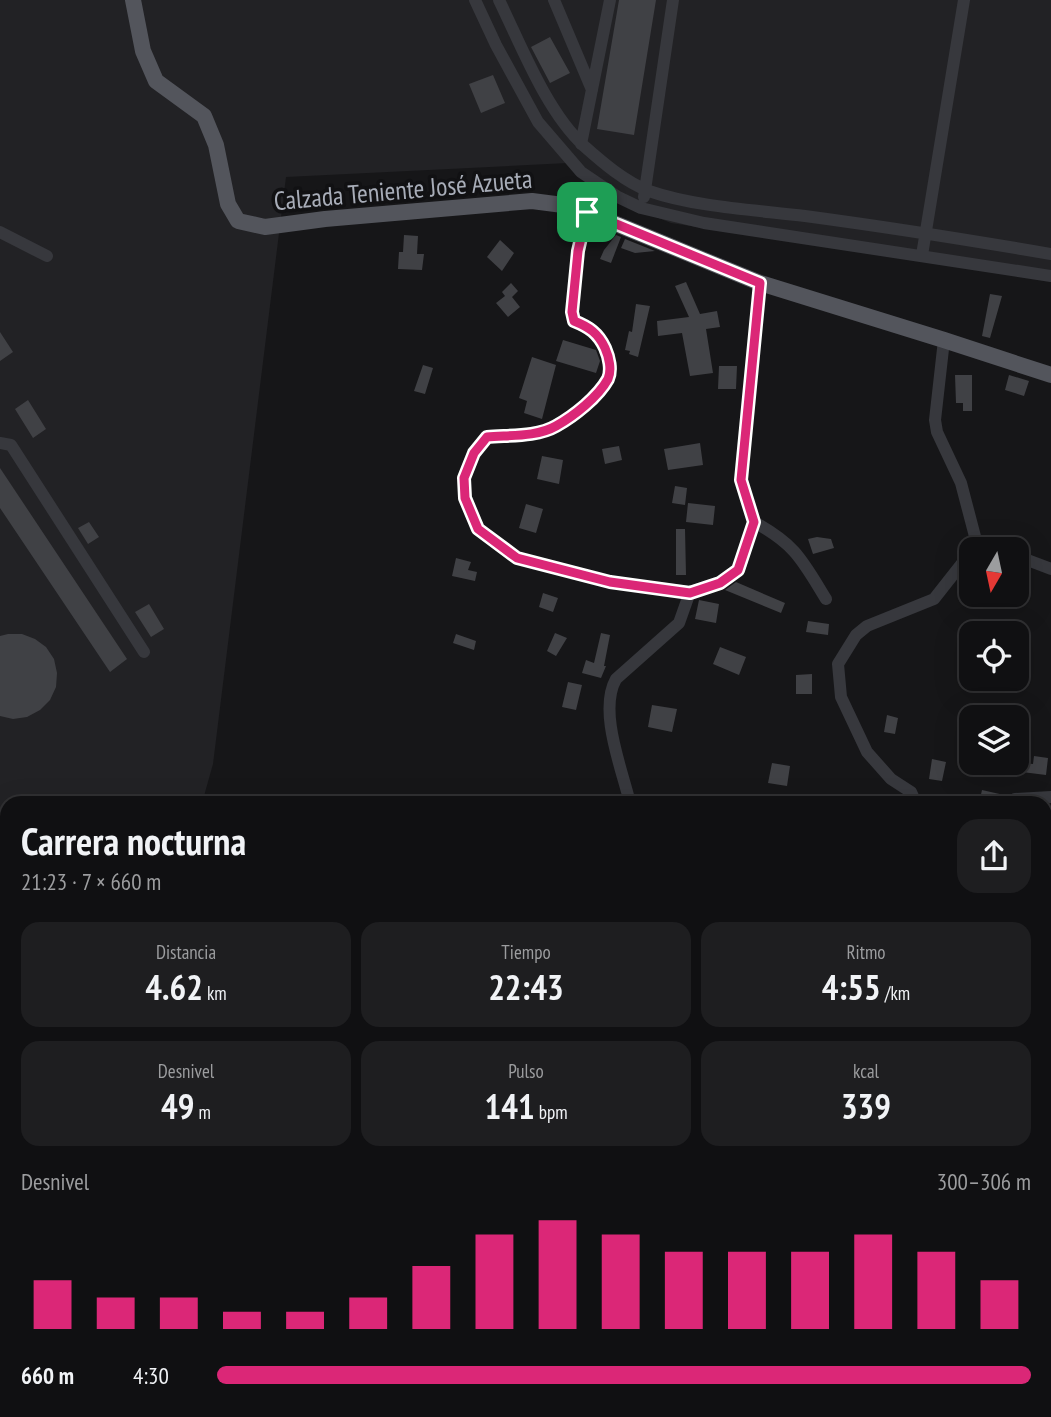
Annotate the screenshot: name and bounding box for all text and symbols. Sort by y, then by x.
street label: Calzada Teniente José Azueta [273,162,533,217]
pin [557,182,617,242]
icon: arrive [568,193,606,231]
north arrow [959,537,1029,607]
map controls [959,537,1029,775]
button: locate [959,621,1029,691]
button: layers [959,705,1029,775]
text: Carrera nocturna [21,816,246,865]
button: share [957,819,1031,893]
text: 21:23 · 7 × 660 m [21,867,161,896]
text: Distancia [156,940,216,964]
text: Tiempo [501,940,551,964]
text: Ritmo [846,940,886,964]
text: 4.62 [145,964,203,1010]
text: 22:43 [488,964,564,1010]
text: 4:55 [822,964,881,1010]
text: km [203,981,227,1005]
text: /km [881,981,910,1005]
text: Desnivel [158,1059,214,1083]
text: Pulso [508,1059,544,1083]
text: kcal [853,1059,879,1083]
text: 49 [161,1083,195,1129]
text: 141 [484,1083,535,1129]
text: 339 [841,1083,891,1129]
text: m [195,1100,211,1124]
text: bpm [535,1100,568,1124]
text: Desnivel [21,1167,89,1196]
text: 300–306 m [937,1167,1031,1196]
text: 660 m [21,1361,74,1390]
text: 4:30 [133,1361,169,1390]

